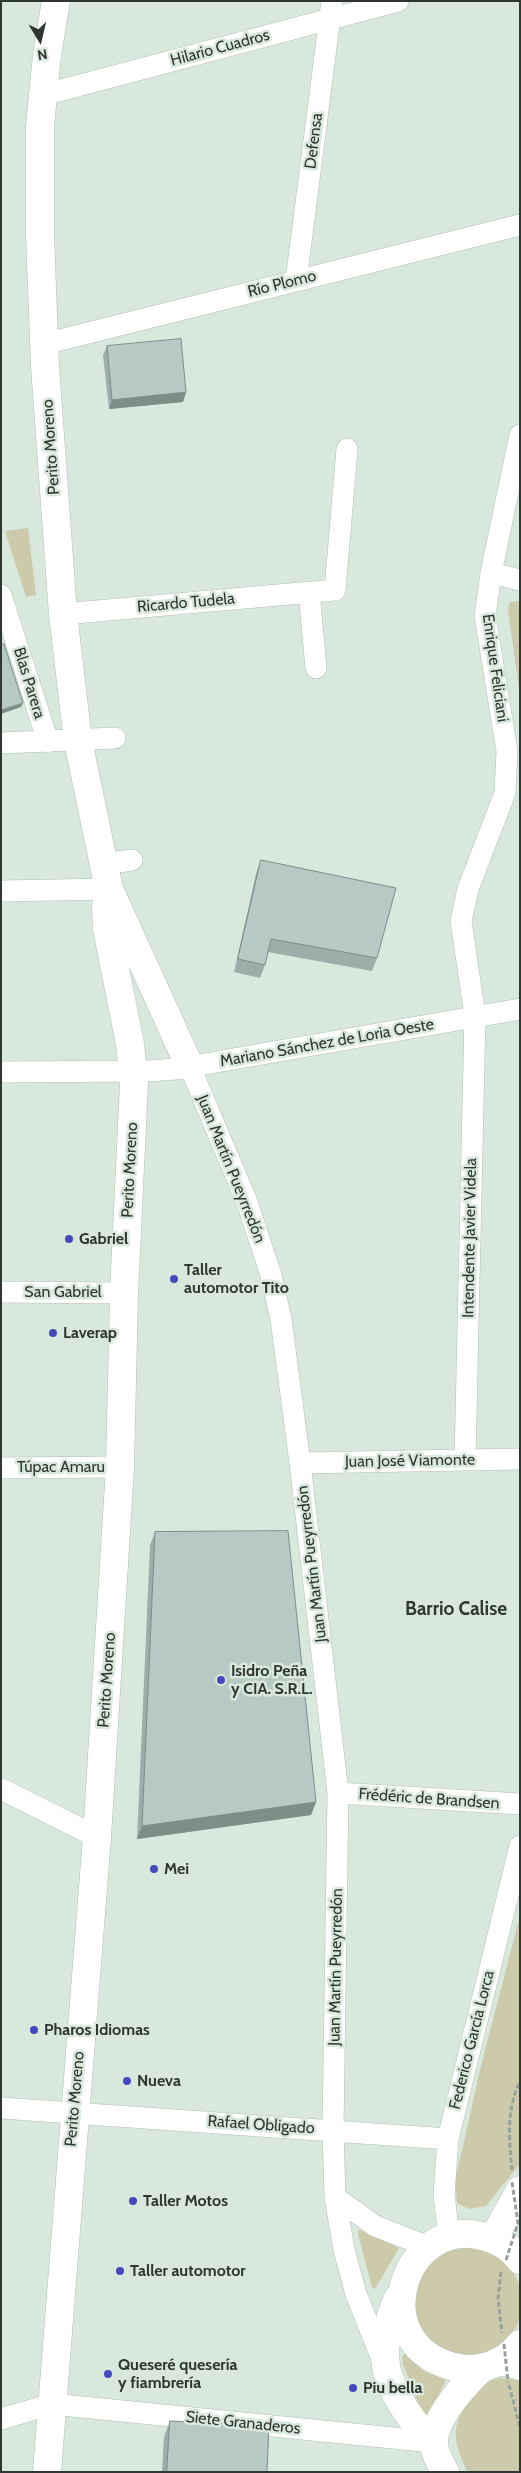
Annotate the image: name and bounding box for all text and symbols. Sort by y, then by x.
north arrow [15,15,65,65]
street label: Hilario Cuadros [168,26,272,70]
text: N [36,45,49,64]
street label: Defensa [301,112,327,170]
street label: Río Plomo [246,266,318,302]
street label: Perito Moreno [38,399,64,495]
street label: Ricardo Tudela [136,589,236,617]
street label: Enrique Feliciani [478,613,512,723]
street label: Blas Parera [9,645,49,721]
street label: Mariano Sánchez de Loria Oeste [219,1015,435,1071]
street label: Juan Martín Pueyrredón [193,1092,269,1246]
street label: Perito Moreno [118,1122,142,1218]
street label: Intendente Javier Videla [459,1158,481,1318]
place label: Gabriel [79,1229,128,1249]
marker: Gabriel [63,1233,75,1245]
place label: Taller automotor Tito [184,1260,289,1298]
marker: Taller automotor Tito [168,1273,180,1285]
street label: San Gabriel [24,1282,102,1302]
place label: Laverap [63,1323,117,1343]
marker: Laverap [47,1327,59,1339]
street label: Juan José Viamonte [345,1450,475,1472]
street label: Túpac Amaru [17,1457,105,1477]
street label: Juan Martín Pueyrredón [293,1485,331,1643]
district label: Barrio Calise [405,1598,507,1620]
street label: Perito Moreno [94,1632,120,1728]
place label: Isidro Peña y CIA. S.R.L. [231,1661,313,1699]
marker: Isidro Peña y CIA. S.R.L. [215,1674,227,1686]
street label: Frédéric de Brandsen [358,1784,500,1814]
place label: Mei [164,1859,189,1879]
marker: Mei [148,1863,160,1875]
street label: Juan Martín Pueyrredón [325,1888,347,2046]
street label: Federico García Lorca [445,1968,499,2112]
place label: Pharos Idiomas [44,2020,150,2040]
marker: Pharos Idiomas [28,2024,40,2036]
street label: Perito Moreno [61,2050,89,2148]
place label: Nueva [137,2071,181,2091]
marker: Nueva [121,2075,133,2087]
street label: Rafael Obligado [207,2112,315,2138]
place label: Taller Motos [143,2191,228,2211]
marker: Taller Motos [127,2195,139,2207]
place label: Taller automotor [130,2261,246,2281]
marker: Taller automotor [114,2265,126,2277]
place label: Queseré quesería y fiambrería [118,2355,237,2393]
marker: Queseré quesería y fiambrería [102,2368,114,2380]
place label: Piu bella [363,2378,422,2398]
marker: Piu bella [347,2382,359,2394]
street label: Siete Granaderos [185,2407,301,2439]

